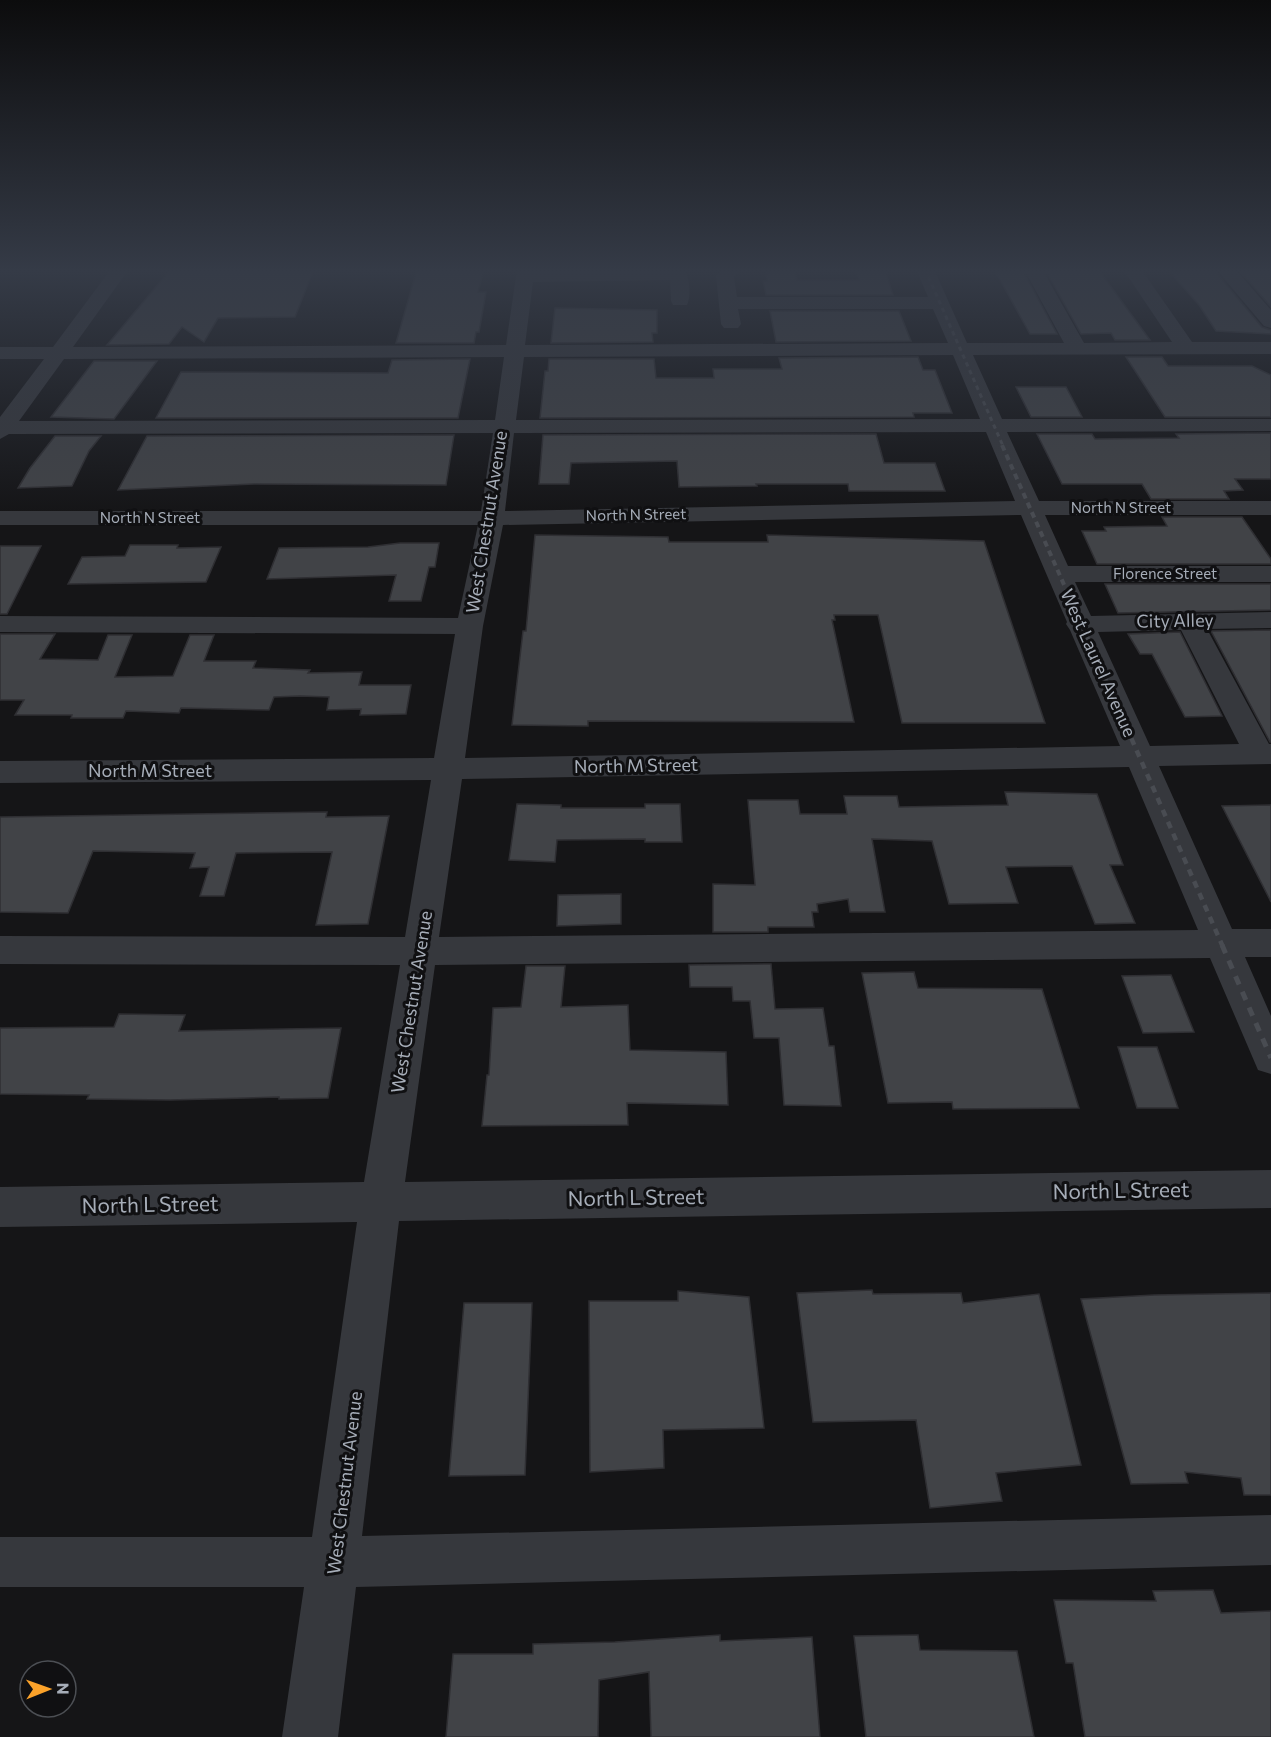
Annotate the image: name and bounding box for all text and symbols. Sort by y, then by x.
street label: West Chestnut Avenue [461,429,511,615]
street label: North N Street [1071,498,1171,516]
street label: North N Street [586,504,686,524]
street label: North N Street [100,508,200,526]
street label: Florence Street [1113,564,1217,582]
street label: West Laurel Avenue [1056,585,1141,740]
street label: City Alley [1136,608,1214,632]
street label: North M Street [574,753,698,777]
street label: North M Street [88,759,212,781]
street label: West Chestnut Avenue [386,909,436,1095]
street label: North L Street [1052,1176,1190,1203]
street label: North L Street [567,1183,705,1210]
street label: North L Street [81,1190,219,1217]
street label: West Chestnut Avenue [322,1390,366,1576]
north arrow [18,1659,78,1719]
text: N [54,1683,73,1695]

